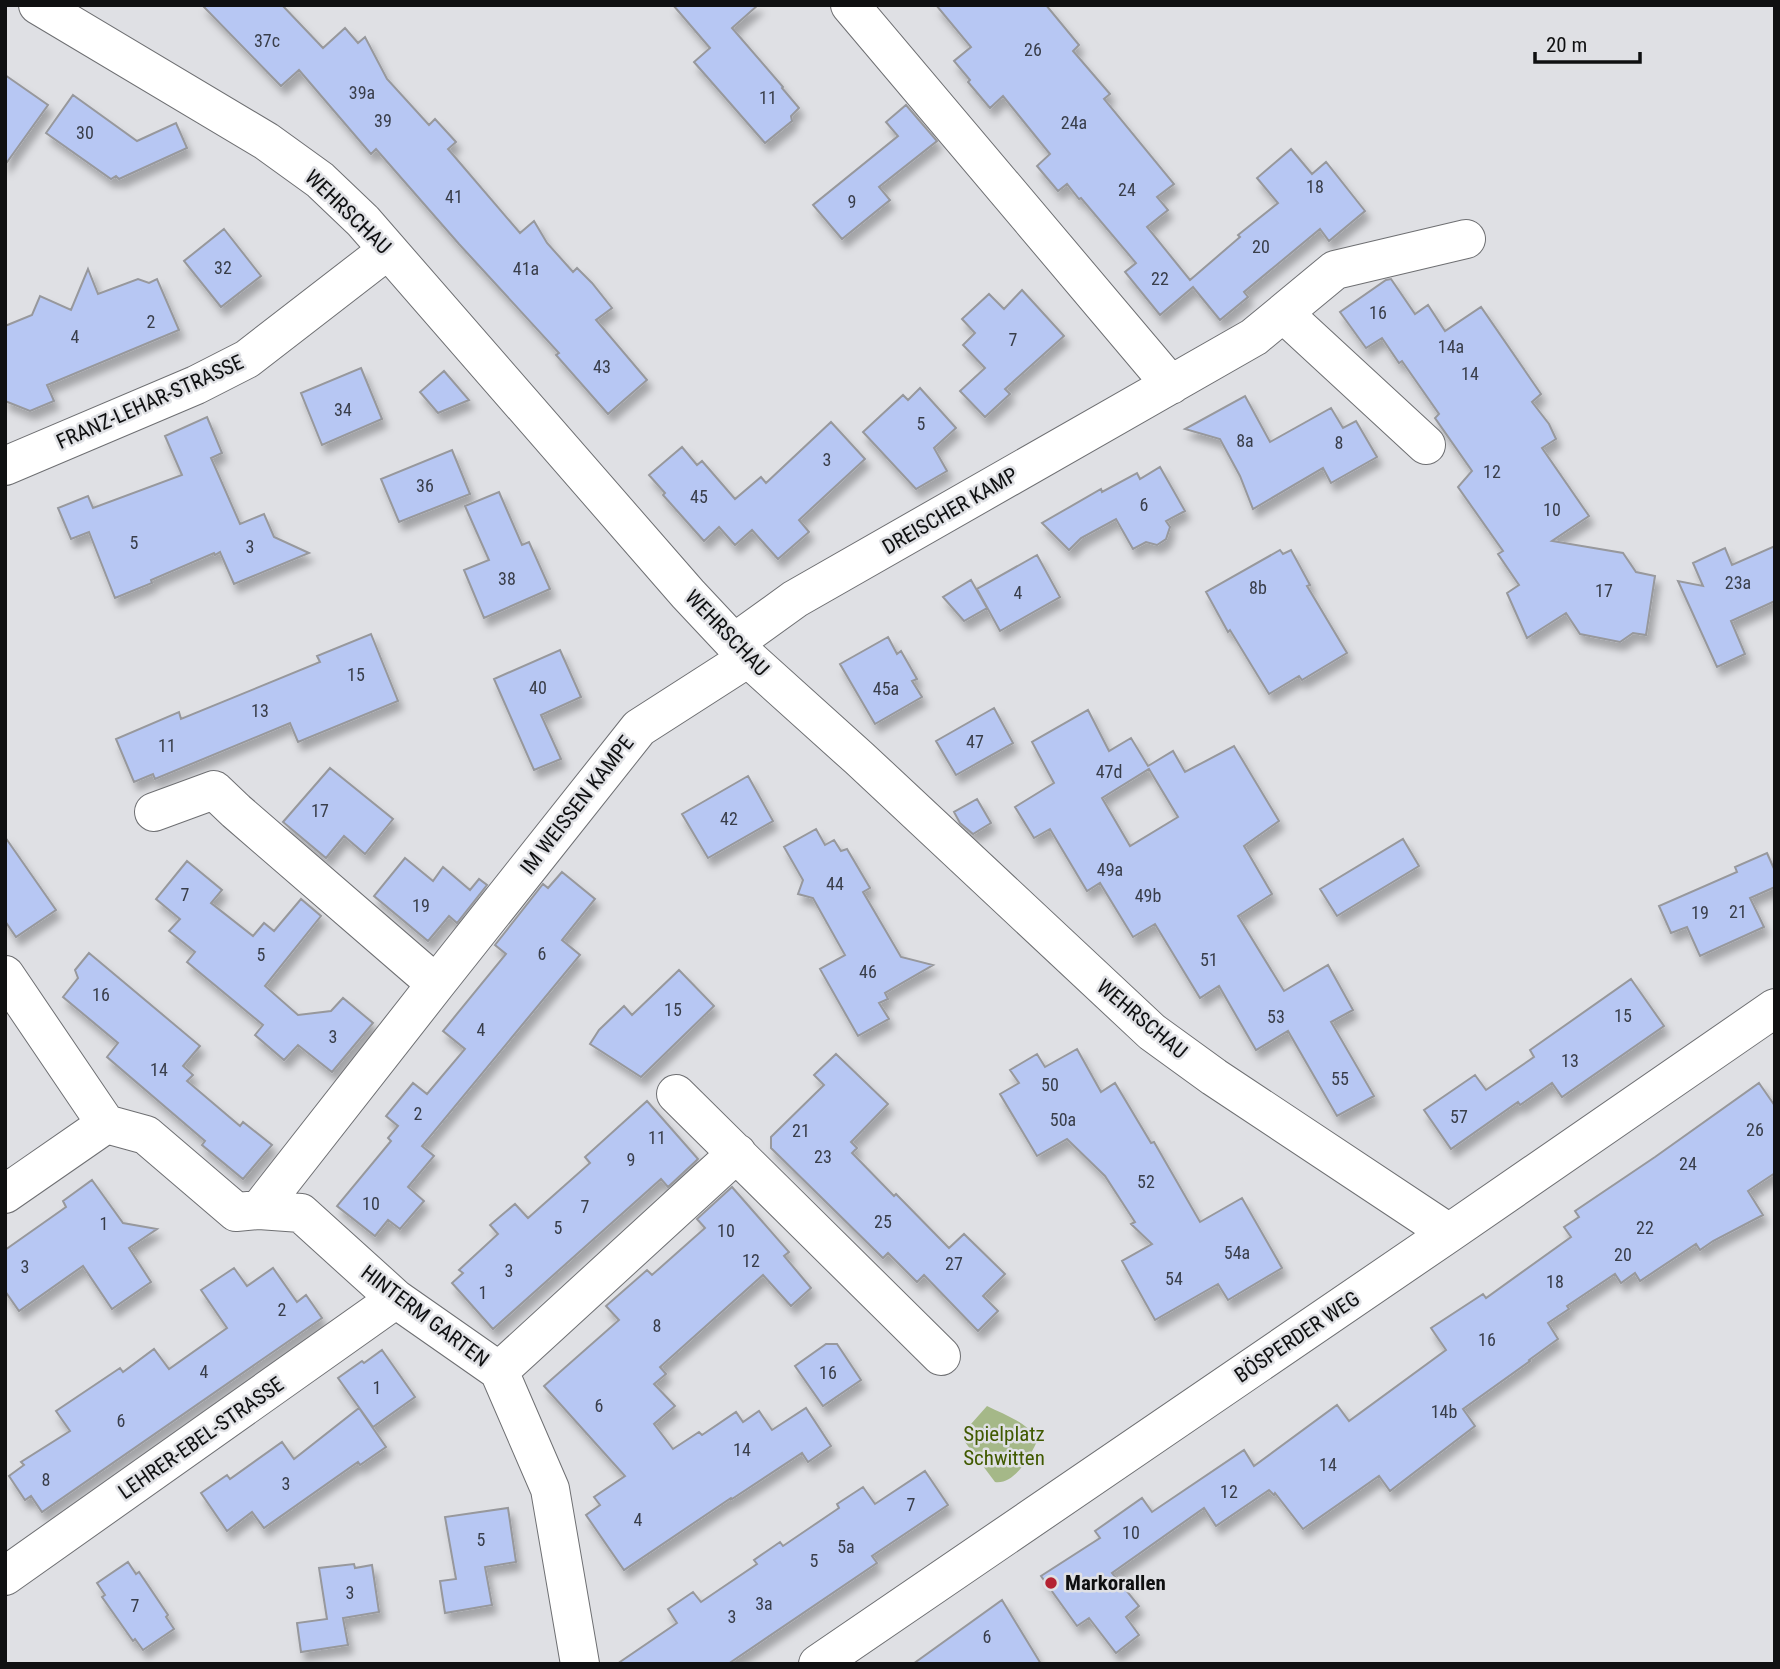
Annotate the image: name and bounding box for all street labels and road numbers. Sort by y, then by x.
street label: WEHRSCHAU [300,165,396,259]
street label: FRANZ-LEHAR-STRASSE [53,350,247,454]
street label: DREISCHER KAMP [878,463,1022,559]
street label: WEHRSCHAU [680,585,774,681]
street label: IM WEISSEN KAMPE [515,731,639,879]
street label: WEHRSCHAU [1092,974,1192,1064]
street label: HINTERM GARTEN [357,1260,493,1372]
street label: BÖSPERDER WEG [1230,1286,1364,1388]
street label: LEHRER-EBEL-STRASSE [114,1372,288,1504]

